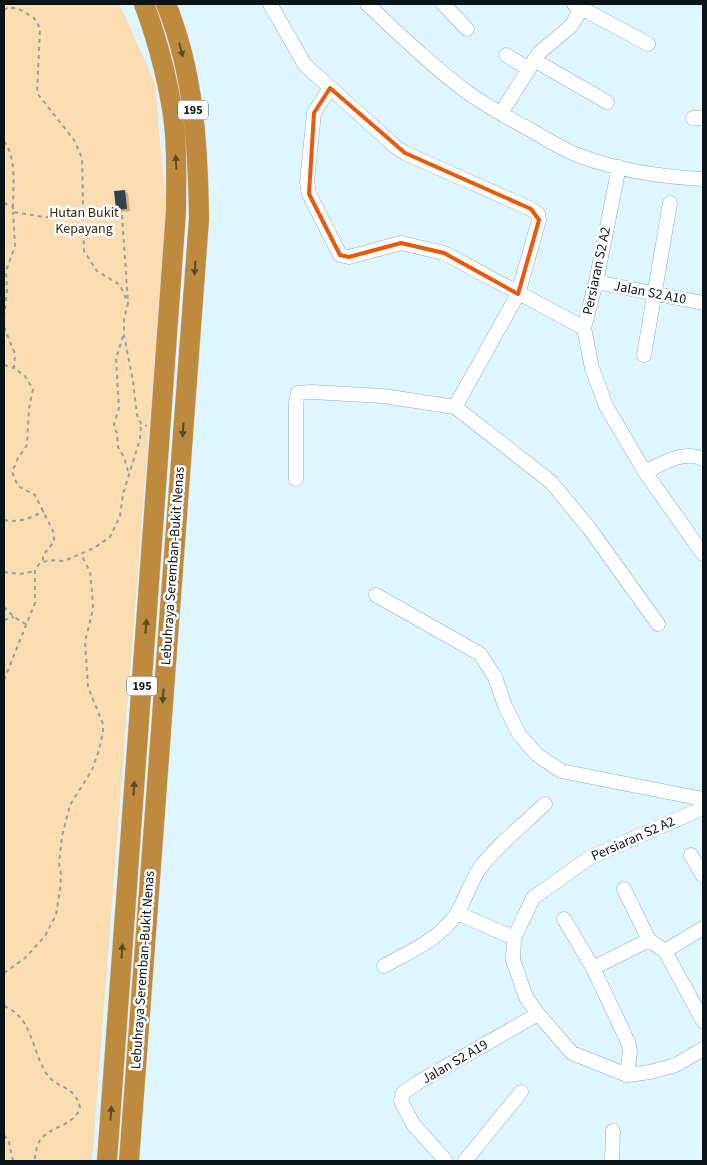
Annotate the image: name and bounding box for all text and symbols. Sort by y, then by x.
one-way arrow [177,42,185,58]
road number: 195 [178,100,208,120]
one-way arrow [172,154,180,170]
park label: Hutan Bukit Kepayang [49,203,119,239]
street label: Persiaran S2 A2 [578,225,616,317]
one-way arrow [191,260,199,276]
street label: Jalan S2 A10 [612,276,688,310]
one-way arrow [179,422,187,438]
street label: Lebuhraya Seremban-Bukit Nenas [156,466,190,666]
one-way arrow [142,618,150,634]
road number: 195 [127,676,157,696]
one-way arrow [159,689,167,705]
one-way arrow [130,780,138,796]
street label: Persiaran S2 A2 [588,812,678,866]
street label: Lebuhraya Seremban-Bukit Nenas [126,870,160,1070]
one-way arrow [119,942,127,958]
street label: Jalan S2 A19 [418,1035,492,1089]
one-way arrow [107,1104,115,1120]

